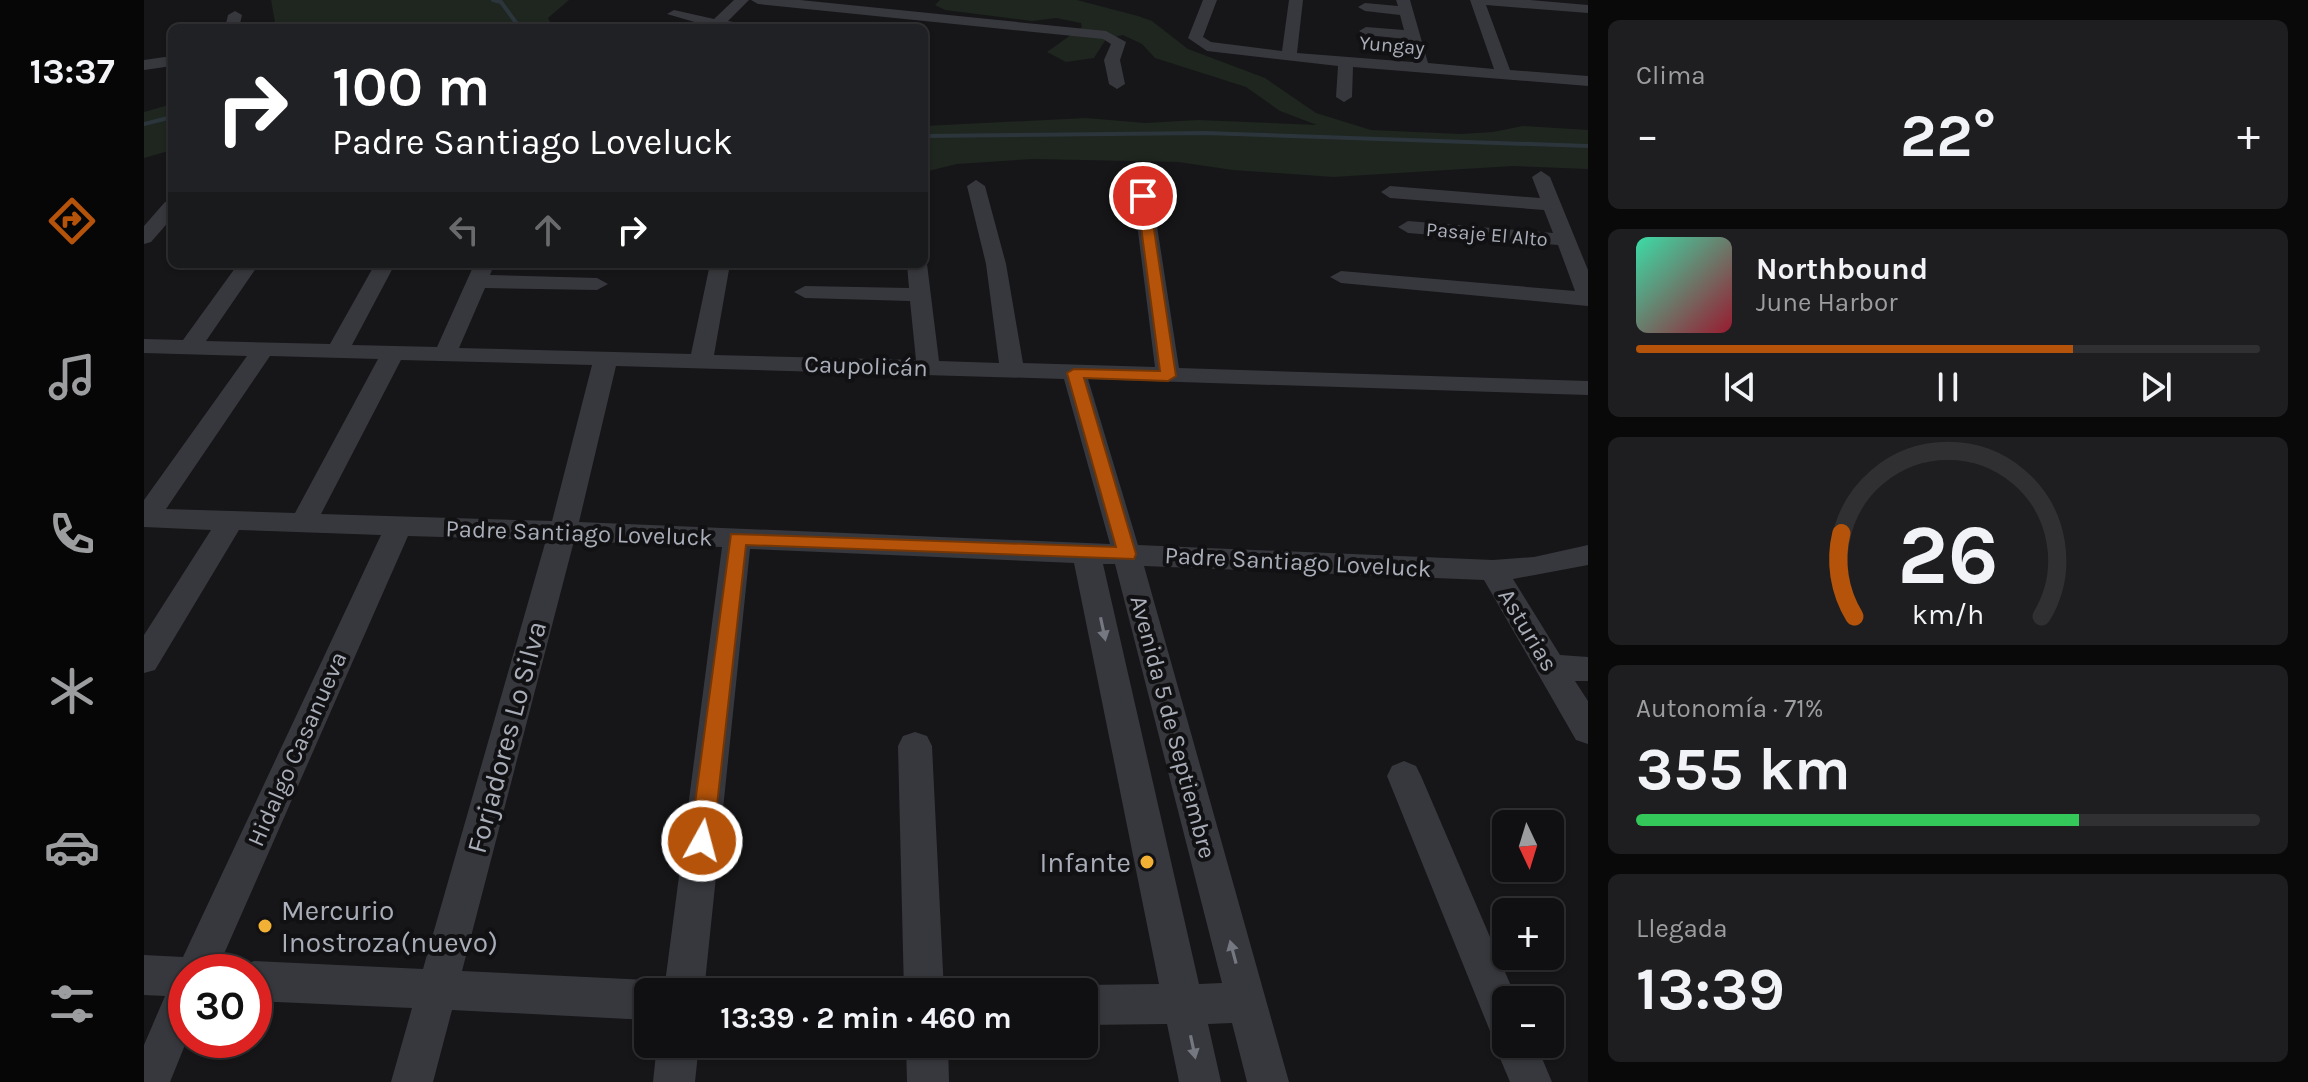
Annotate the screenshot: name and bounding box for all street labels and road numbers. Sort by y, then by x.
street label: Yungay [1358,31,1426,60]
street label: Pasaje El Alto [1425,218,1549,251]
street label: Caupolicán [804,350,928,382]
street label: Padre Santiago Loveluck [445,514,713,552]
street label: Padre Santiago Loveluck [1164,541,1432,583]
street label: Asturias [1492,584,1564,676]
street label: Avenida 5 de Septiembre [1124,593,1222,861]
street label: Forjadores Lo Silva [460,617,553,857]
street label: Hidalgo Casanueva [241,647,353,851]

